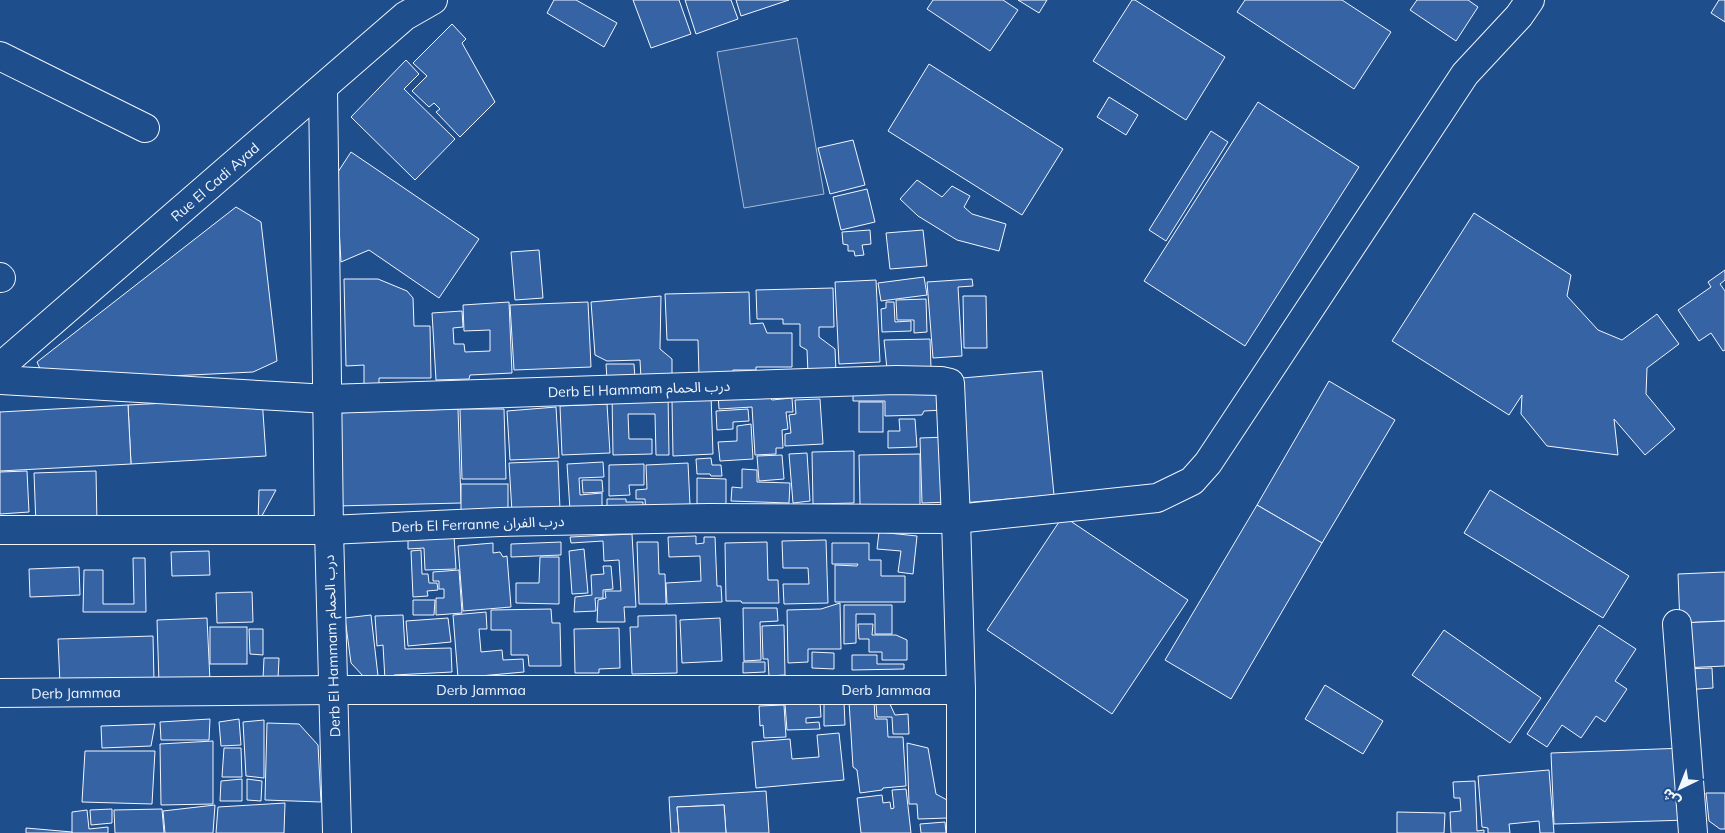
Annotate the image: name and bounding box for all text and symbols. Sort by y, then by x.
street label: Rue El Cadi Ayad [167,139,263,225]
street label: Derb El Hammam درب الحمام [547,377,731,403]
street label: Derb El Ferranne درب الفران [391,512,565,536]
street label: Derb El Hammam درب الحمام [320,554,346,738]
street label: Derb Jammaa [436,681,526,699]
street label: Derb Jammaa [841,681,931,699]
street label: Derb Jammaa [31,683,121,703]
north arrow [1655,763,1705,813]
text: ش [1658,784,1684,811]

